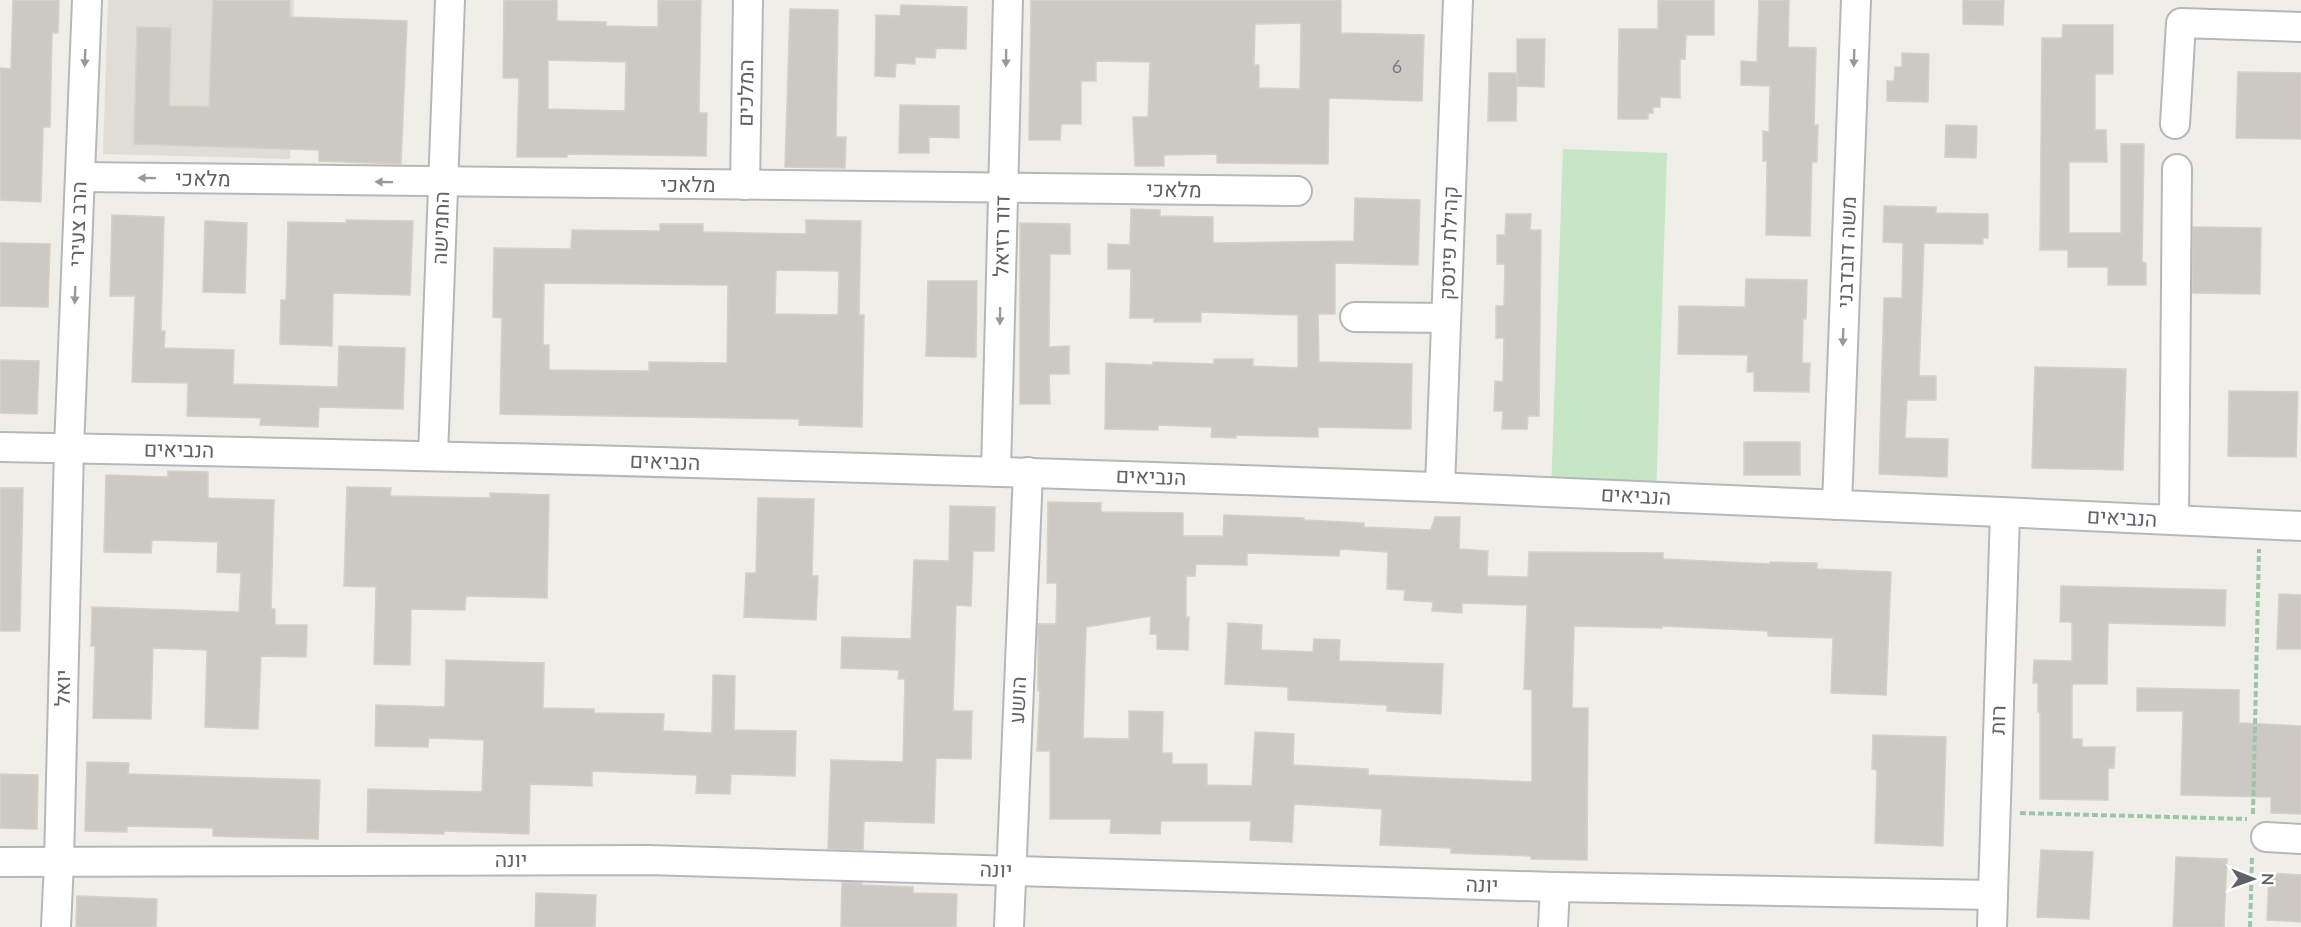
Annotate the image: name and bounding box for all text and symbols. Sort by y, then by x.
one-way arrow [80,49,89,68]
one-way arrow [1002,49,1011,68]
one-way arrow [1849,49,1859,68]
house number: 6 [1392,55,1402,77]
street label: המלכים [731,59,758,127]
street label: מלאכי [175,165,231,190]
street label: מלאכי [660,171,716,196]
one-way arrow [137,174,156,183]
street label: מלאכי [1146,176,1202,201]
one-way arrow [374,177,393,187]
street label: הרב צעירי [63,181,90,267]
street label: קהילת פינסק [1433,185,1462,301]
street label: החמישה [426,191,453,265]
street label: דוד רזיאל [987,195,1014,277]
street label: משה דובדבני [1831,196,1860,308]
one-way arrow [71,286,80,305]
one-way arrow [995,307,1005,326]
one-way arrow [1839,328,1848,347]
street label: הנביאים [144,435,214,462]
street label: הנביאים [629,447,701,474]
street label: הנביאים [1115,462,1187,489]
street label: הנביאים [1600,480,1672,509]
street label: הנביאים [2086,502,2158,531]
street label: יואל [49,669,74,707]
street label: הושע [1003,676,1030,724]
street label: רות [1983,705,2010,735]
street label: יונה [495,846,527,871]
north arrow [2223,849,2283,909]
street label: יונה [979,855,1013,882]
street label: יונה [1465,870,1499,897]
text: N [2259,873,2278,886]

